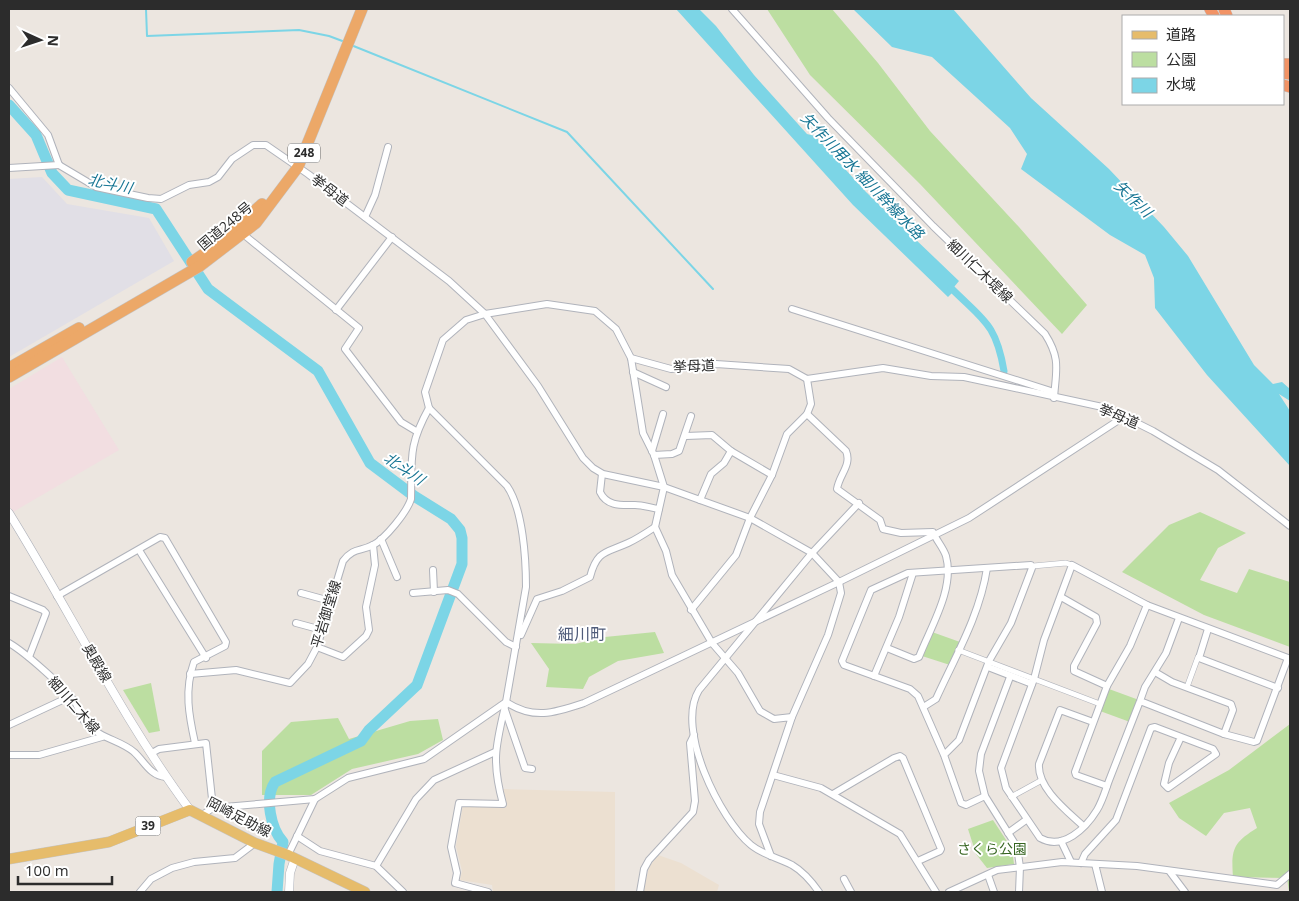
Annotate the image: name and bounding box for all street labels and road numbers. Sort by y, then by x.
road number: 248 [288,144,320,162]
street label: 挙母道 [308,169,353,210]
street label: 国道248号 [193,197,256,254]
street label: 細川仁木堤線 [944,235,1017,307]
street label: 挙母道 [673,355,715,376]
street label: 挙母道 [1096,399,1142,432]
street label: 平岩御堂線 [306,578,345,650]
street label: 奥殿線 [78,640,116,686]
street label: 細川仁木線 [44,672,105,737]
street label: 岡崎足助線 [204,792,275,841]
road number: 39 [136,816,160,836]

